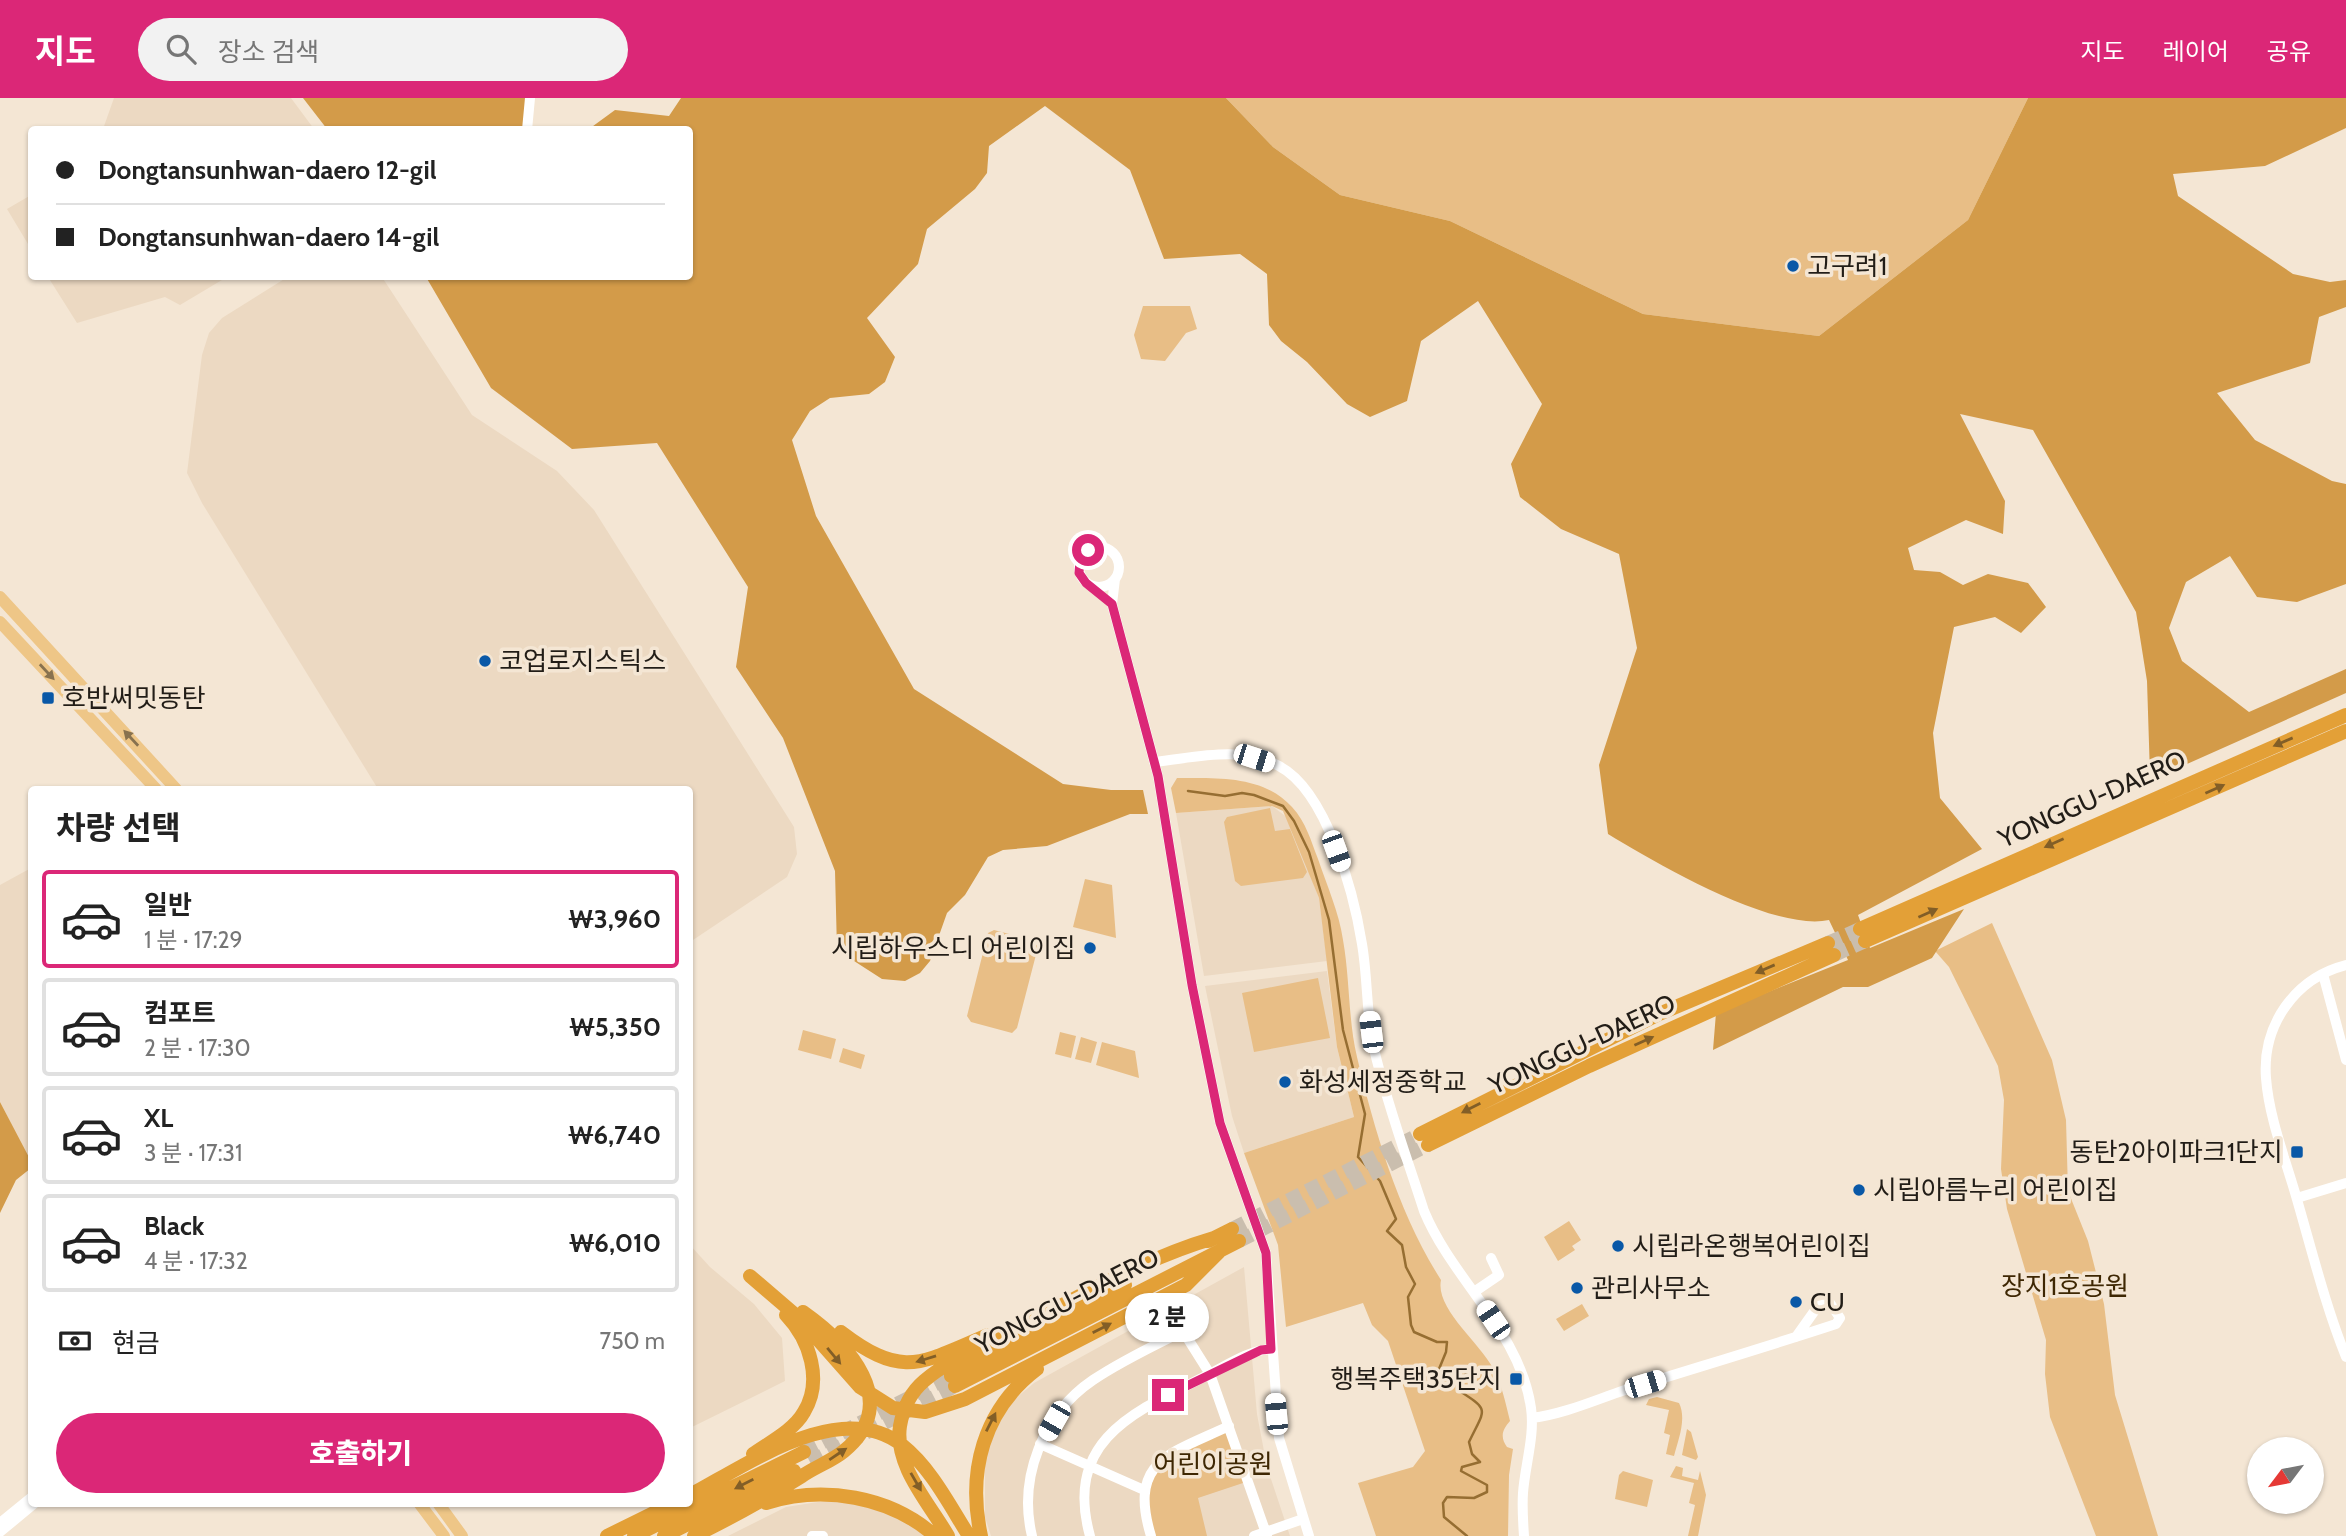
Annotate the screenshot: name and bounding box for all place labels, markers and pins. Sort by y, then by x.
place label: 고구려1 [1807,250,1887,282]
marker: 고구려1 [1785,258,1801,274]
place label: 코업로지스틱스 [499,645,666,677]
marker: 코업로지스틱스 [477,653,493,669]
place label: 호반써밋동탄 [62,682,206,714]
marker: 호반써밋동탄 [40,690,56,706]
place label: 시립하우스디 어린이집 [831,932,1076,964]
marker: 시립하우스디 어린이집 [1082,940,1098,956]
place label: 화성세정중학교 [1299,1066,1466,1098]
marker: 화성세정중학교 [1277,1074,1293,1090]
place label: 동탄2아이파크1단지 [2070,1136,2283,1168]
marker: 동탄2아이파크1단지 [2289,1144,2305,1160]
place label: 시립아름누리 어린이집 [1873,1174,2118,1206]
marker: 시립아름누리 어린이집 [1851,1182,1867,1198]
place label: 시립라온행복어린이집 [1632,1230,1871,1262]
marker: 시립라온행복어린이집 [1610,1238,1626,1254]
place label: 관리사무소 [1591,1272,1711,1304]
marker: 관리사무소 [1569,1280,1585,1296]
place label: CU [1810,1286,1845,1318]
marker: CU [1788,1294,1804,1310]
place label: 행복주택35단지 [1330,1363,1502,1395]
marker: 행복주택35단지 [1508,1371,1524,1387]

